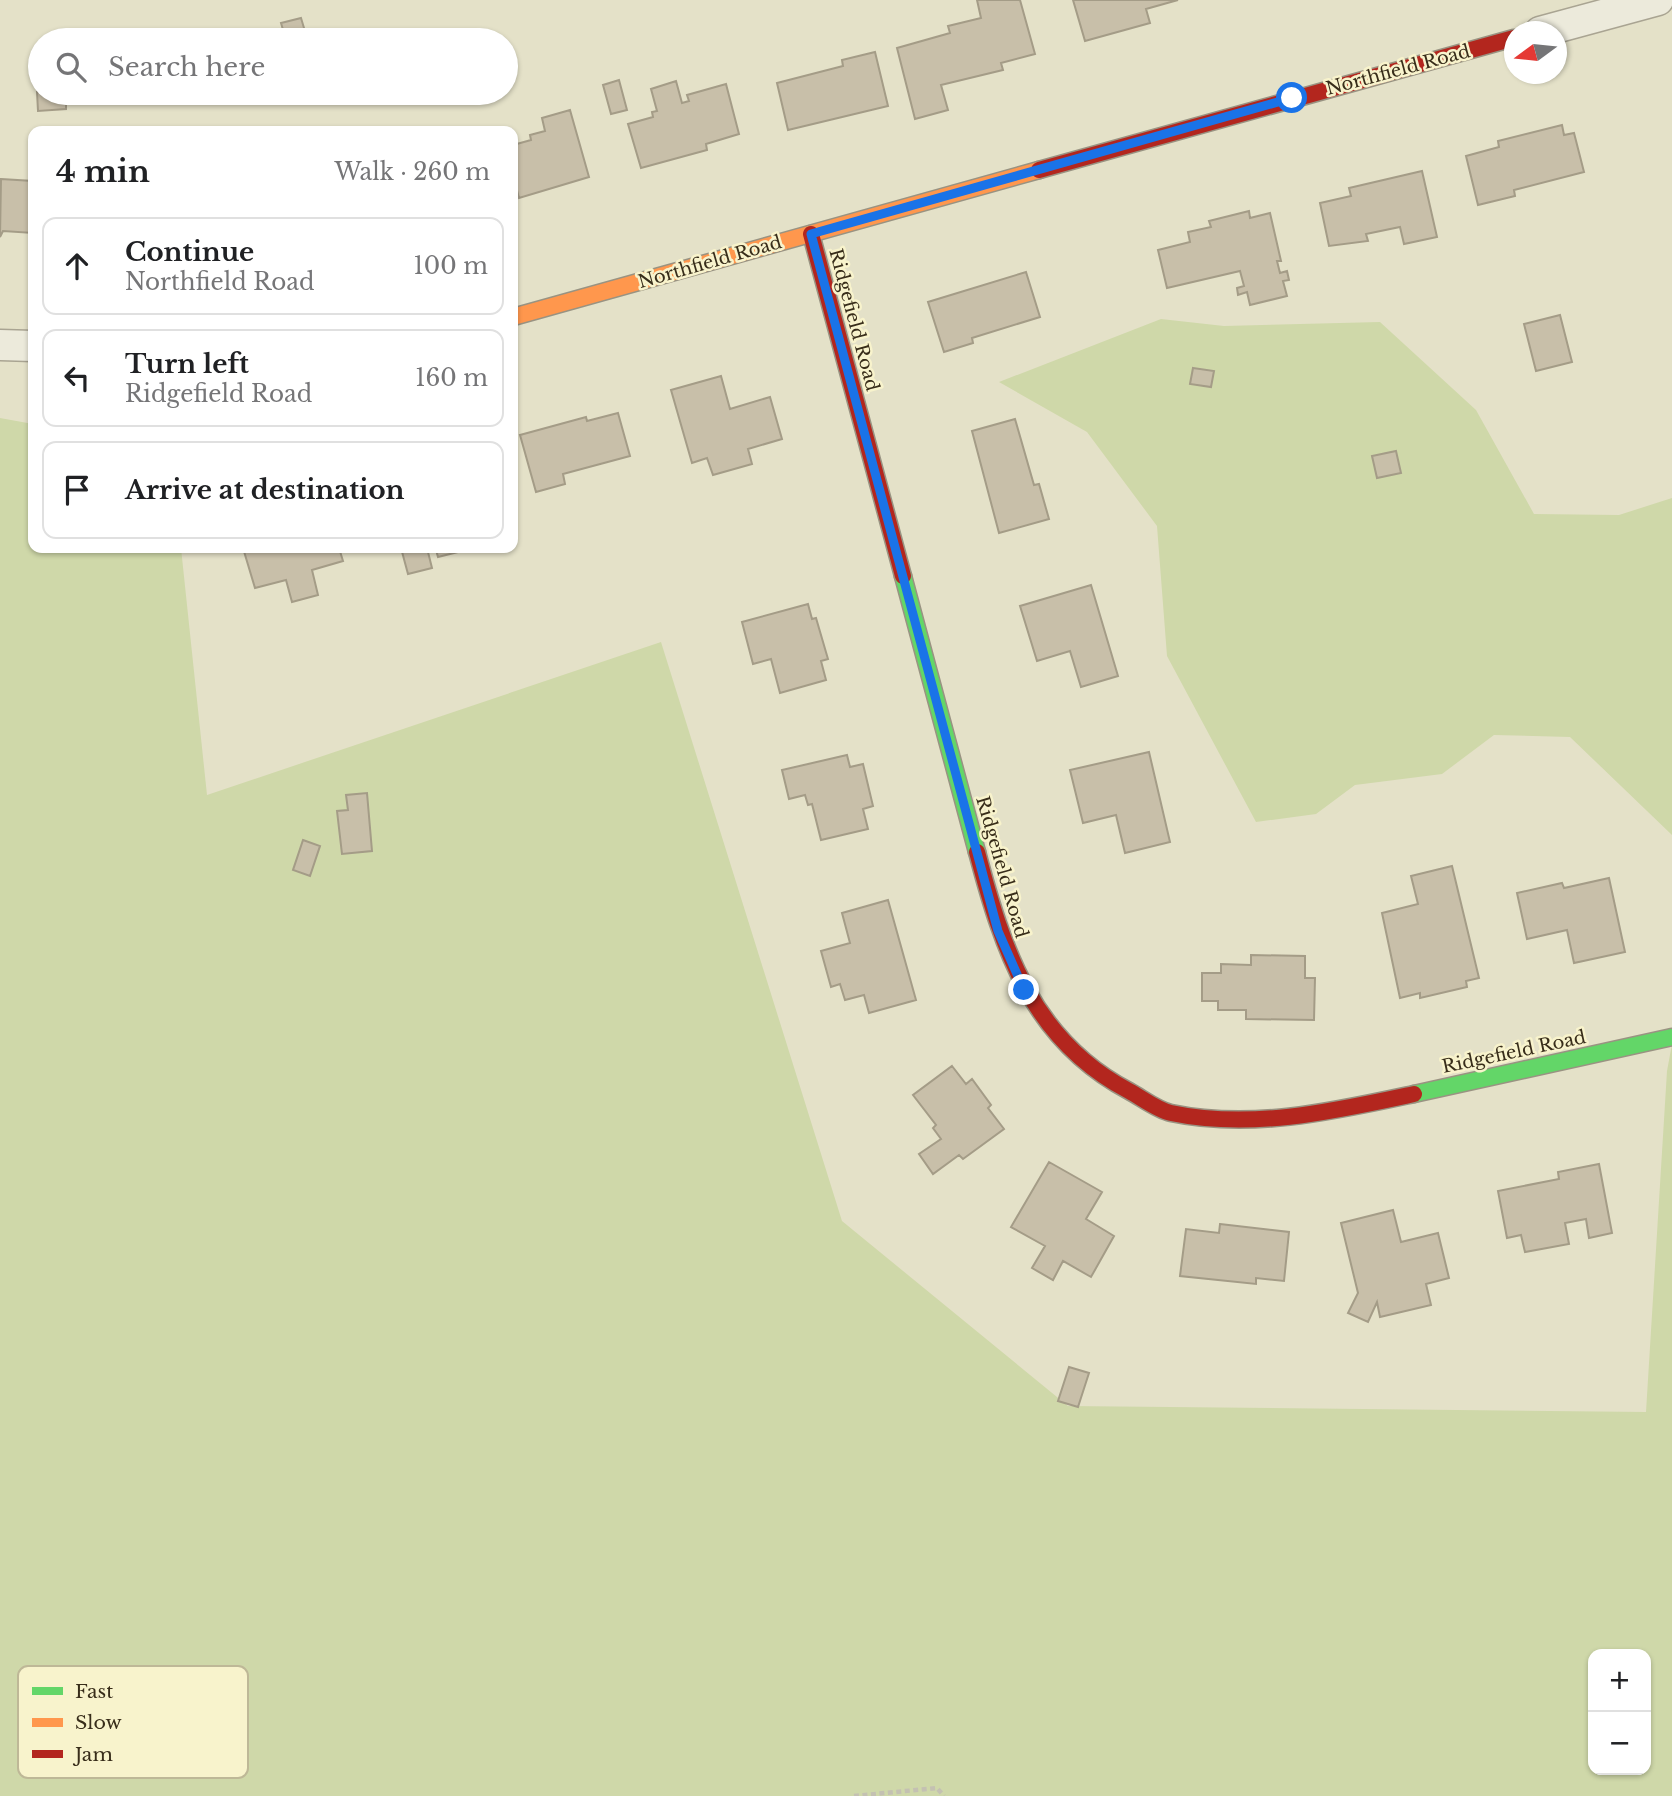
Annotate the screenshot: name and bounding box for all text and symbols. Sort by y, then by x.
north arrow [1504,21,1567,84]
search box [28,28,518,105]
street label: Northfield Road [1324,40,1472,100]
icon: search [52,48,90,86]
text: Search here [108,51,265,83]
route start [1276,82,1307,113]
text: 4 min [56,153,150,190]
text: Walk · 260 m [334,158,490,186]
street label: Northfield Road [636,231,784,293]
text: Continue [125,236,254,268]
street label: Ridgefield Road [824,246,884,394]
icon: ahead [58,247,96,285]
text: 100 m [414,252,488,280]
text: Northfield Road [125,268,315,296]
text: Turn left [125,348,249,380]
icon: left [58,359,96,397]
text: 160 m [415,364,488,392]
text: Ridgefield Road [125,380,312,408]
icon: arrive [58,471,96,509]
text: Arrive at destination [125,474,405,506]
street label: Ridgefield Road [971,794,1033,940]
route end [1008,974,1039,1005]
street label: Ridgefield Road [1440,1026,1588,1078]
map controls [1588,1649,1651,1775]
button: + [1588,1649,1651,1712]
legend [18,1666,248,1778]
text: Fast [75,1680,114,1703]
text: Slow [75,1711,122,1734]
button: − [1588,1712,1651,1775]
text: Jam [72,1743,113,1766]

